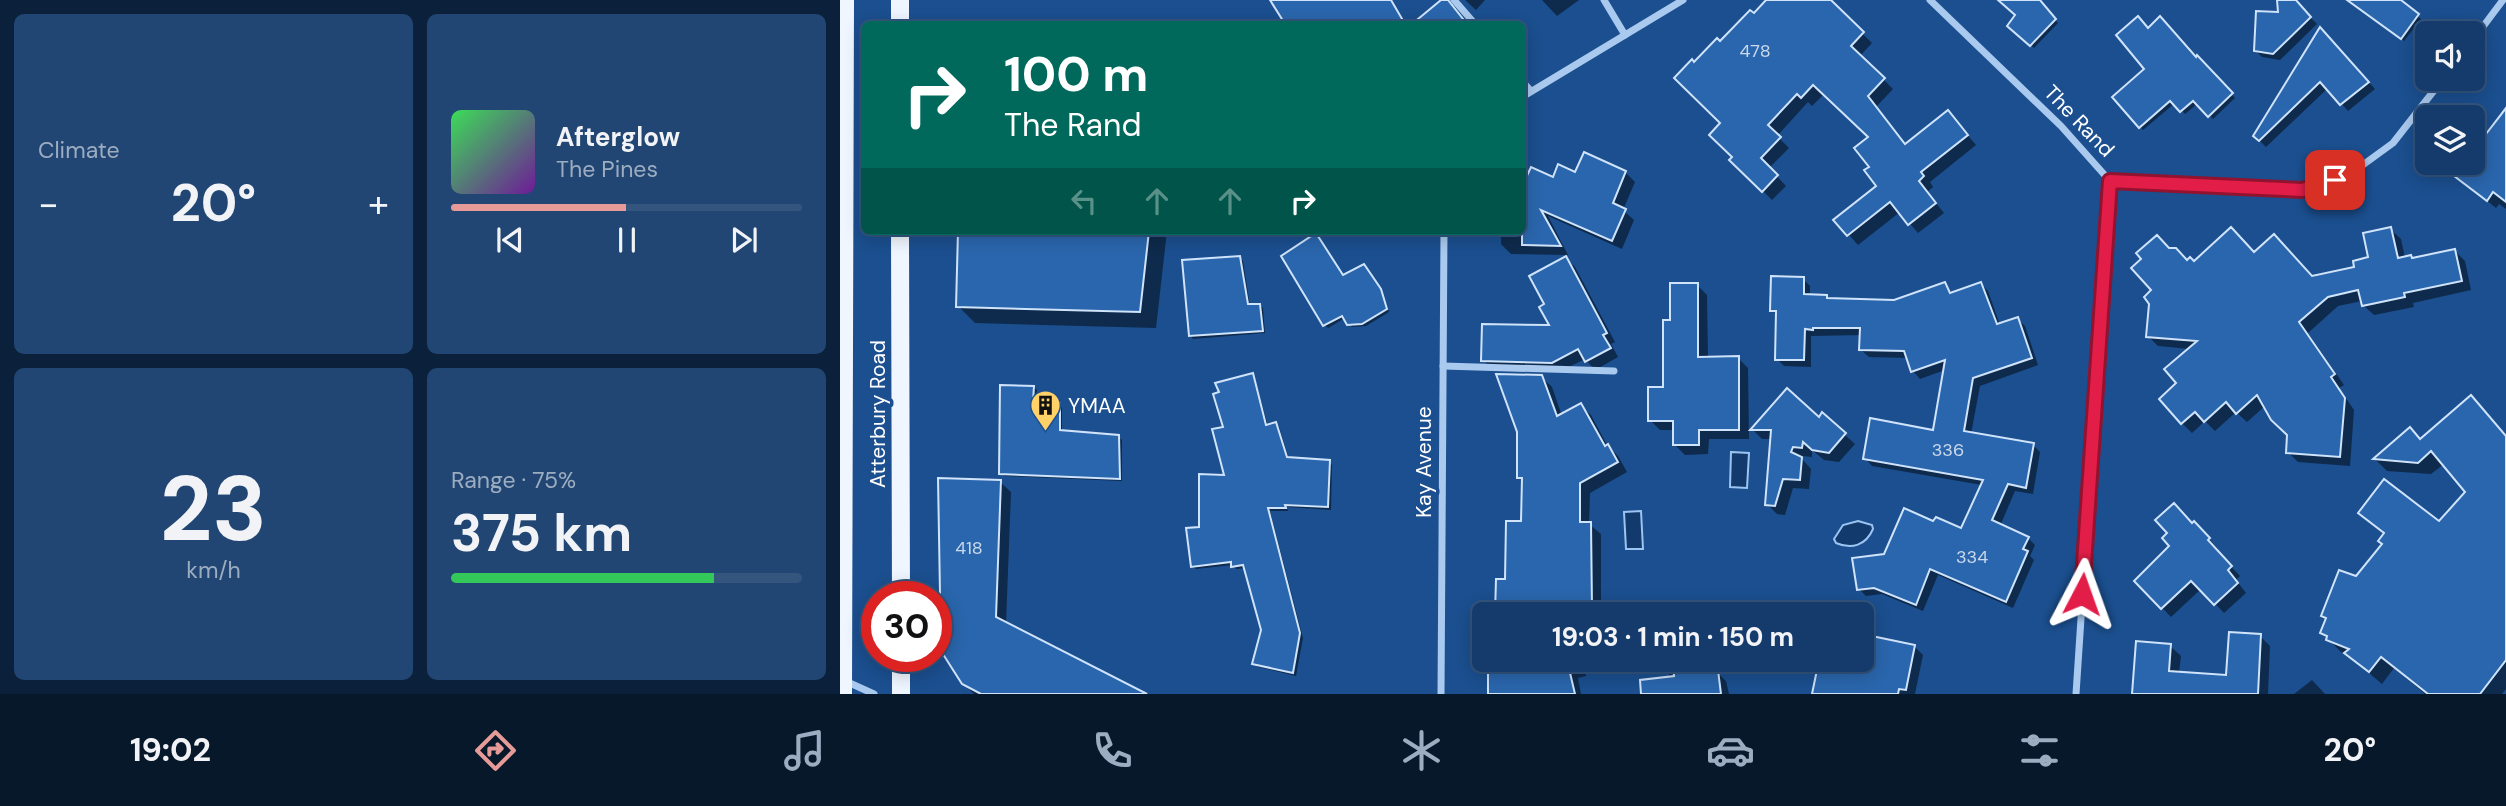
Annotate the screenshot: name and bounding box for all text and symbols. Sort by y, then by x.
map controls [2415,21,2485,175]
button: sound [2415,21,2485,91]
house number: 478 [1739,39,1771,63]
text: 100 m [1004,42,1148,106]
icon: right [889,49,980,140]
street label: The Rand [2038,79,2120,163]
text: The Rand [1004,104,1141,146]
button: layers [2415,105,2485,175]
text: Afterglow [556,120,680,154]
text: Climate [38,135,120,165]
pin [2305,150,2365,210]
text: The Pines [556,154,658,184]
icon: arrive [2316,161,2354,199]
text: 20° [171,169,256,237]
text: − [38,179,59,229]
text: + [368,179,389,229]
icon: left [1065,182,1103,220]
icon: ahead [1138,182,1176,220]
icon: ahead [1211,182,1249,220]
icon: right [1284,182,1322,220]
icon: previous [491,221,529,259]
icon: pause [608,221,646,259]
icon: next [725,221,763,259]
street label: Atterbury Road [864,340,892,488]
building icon: YMAA [1028,389,1062,433]
place label: YMAA [1068,392,1126,420]
street label: Kay Avenue [1410,406,1438,518]
house number: 336 [1932,438,1964,462]
text: 23 [160,450,267,568]
text: Range · 75% [451,465,576,495]
text: 375 km [451,499,632,567]
house number: 418 [955,536,983,560]
house number: 334 [1956,545,1988,569]
text: km/h [186,555,241,585]
position arrow [2045,557,2119,631]
speed limit sign: 30 [861,581,952,672]
text: 19:03 · 1 min · 150 m [1552,620,1794,654]
icon: directions [471,726,520,775]
icon: music [780,726,829,775]
icon: phone [1088,726,1137,775]
icon: climate [1397,726,1446,775]
icon: car [1706,726,1755,775]
icon: filters [2015,726,2064,775]
text: 19:02 [130,729,211,771]
text: 20° [2324,729,2376,771]

